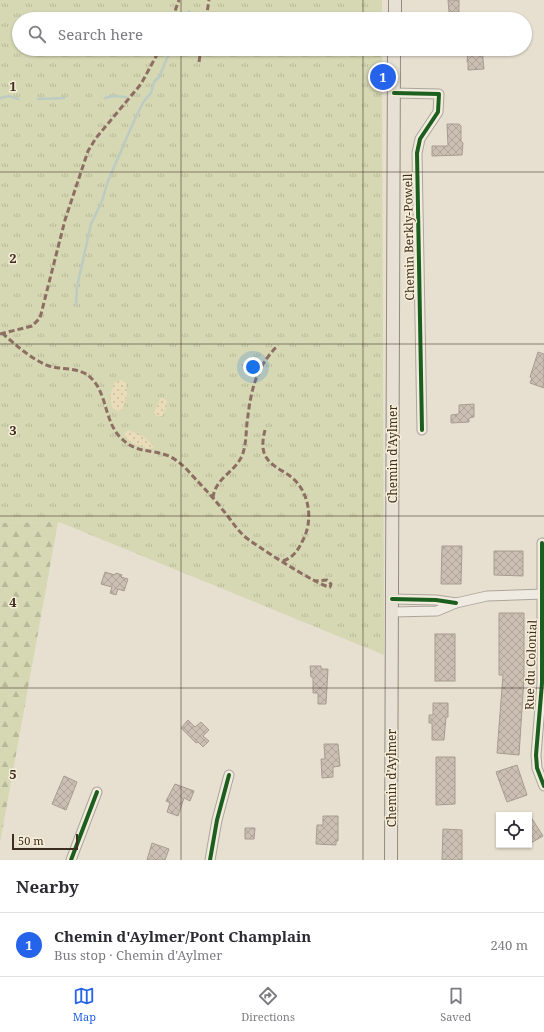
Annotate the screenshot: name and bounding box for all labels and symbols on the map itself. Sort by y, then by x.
pin: 1 [370,62,396,92]
text: 1 [9,77,17,95]
street label: Chemin Berkly-Powell [399,173,418,301]
text: 2 [9,249,17,267]
your location [243,357,263,377]
street label: Chemin d'Aylmer [384,405,401,503]
text: 3 [9,421,17,439]
text: 4 [9,593,17,611]
street label: Rue du Colonial [520,619,541,710]
street label: Chemin d'Aylmer [383,729,400,827]
text: 5 [9,765,17,783]
scale bar [12,832,78,851]

